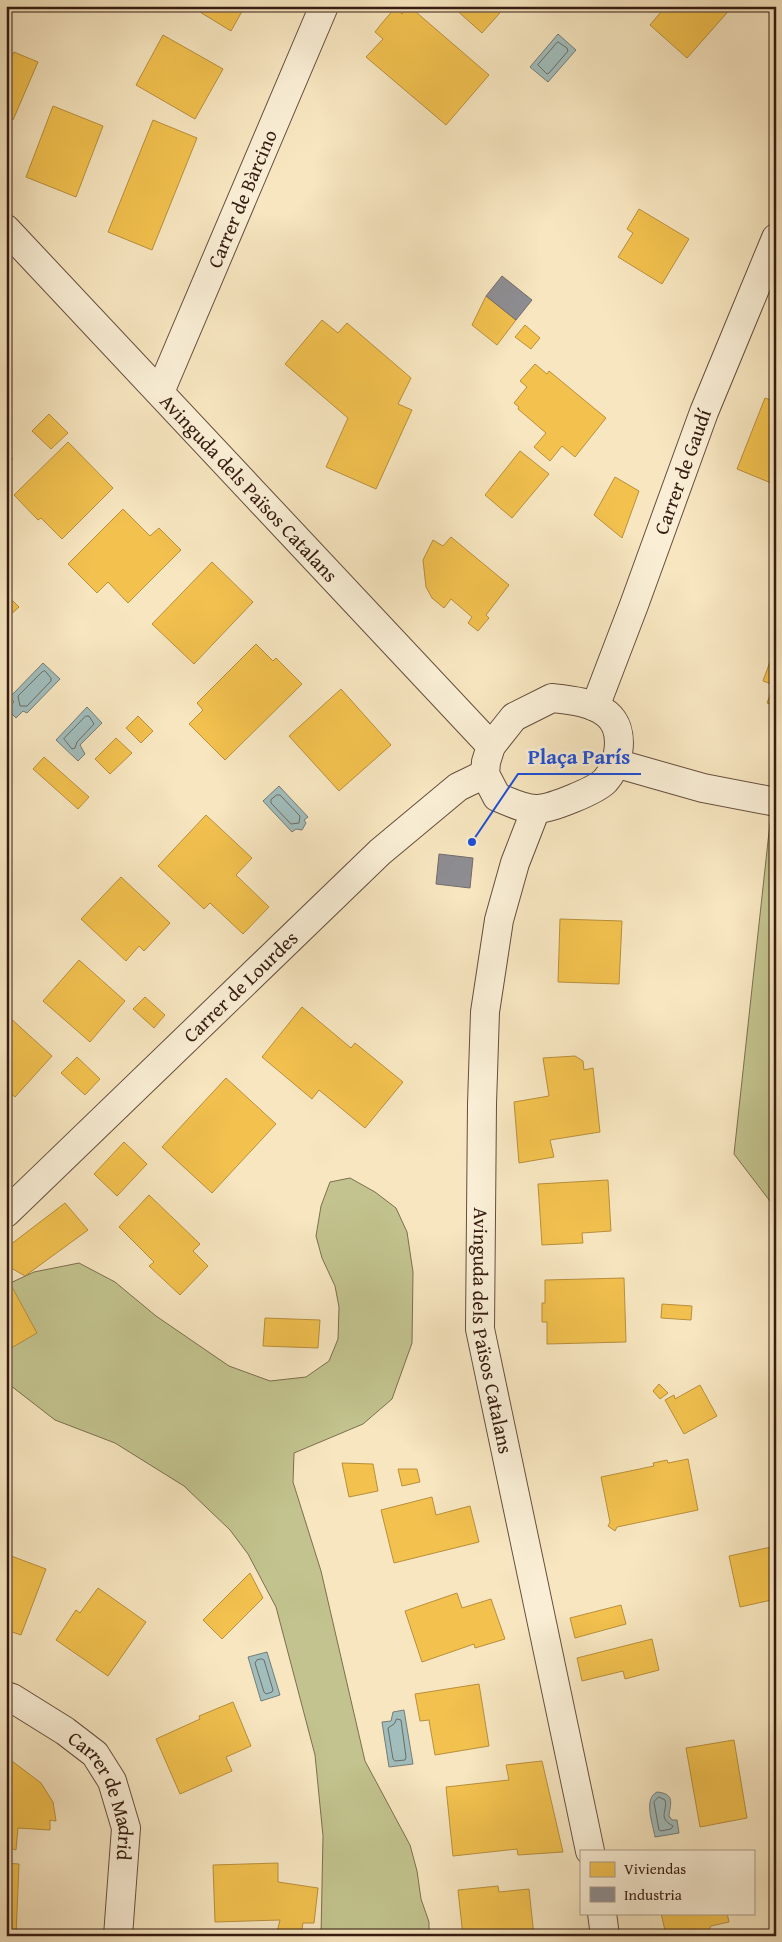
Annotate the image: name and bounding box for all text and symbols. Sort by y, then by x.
street label: Carrer de Bàrcino [199,125,284,272]
street label: Avinguda dels Països Catalans [154,387,345,588]
street label: Carrer de Gaudí [646,404,718,538]
callout: Plaça París [518,738,641,774]
text: Plaça París [528,741,630,772]
street label: Carrer de Lourdes [176,924,304,1049]
street label: Avinguda dels Països Catalans [466,1207,521,1456]
street label: Carrer de Madrid [62,1723,141,1862]
legend [580,1850,754,1914]
text: Viviendas [624,1858,686,1879]
text: Industria [624,1884,682,1905]

